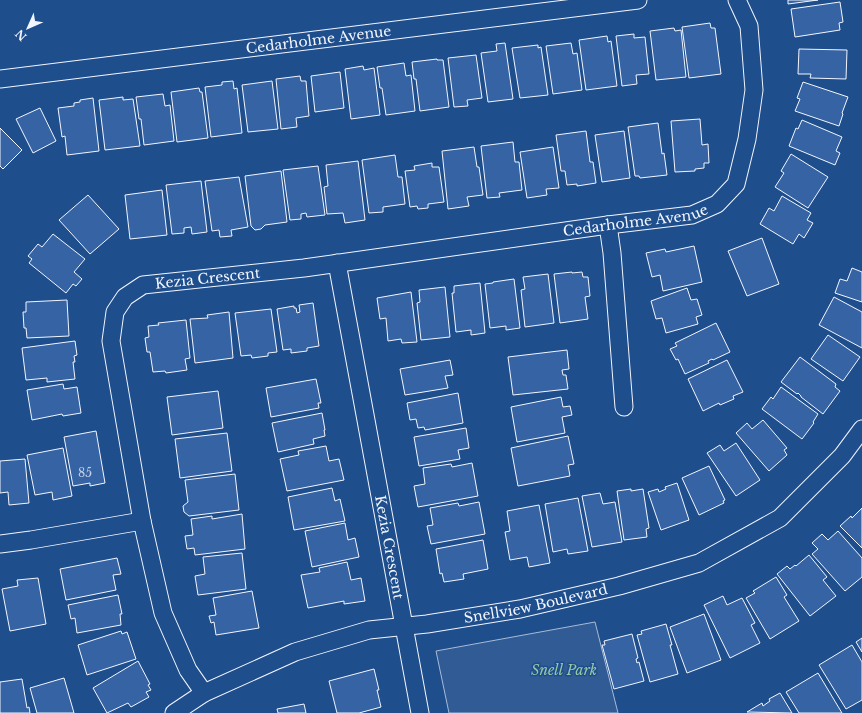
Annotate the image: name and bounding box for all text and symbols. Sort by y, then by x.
north arrow [8,8,48,48]
street label: Cedarholme Avenue [245,22,392,57]
text: N [12,26,30,44]
street label: Cedarholme Avenue [562,200,711,240]
street label: Kezia Crescent [154,264,262,293]
house number: 85 [78,465,92,480]
street label: Kezia Crescent [371,494,408,601]
street label: Snellview Boulevard [463,580,610,627]
park label: Snell Park [531,661,597,679]

